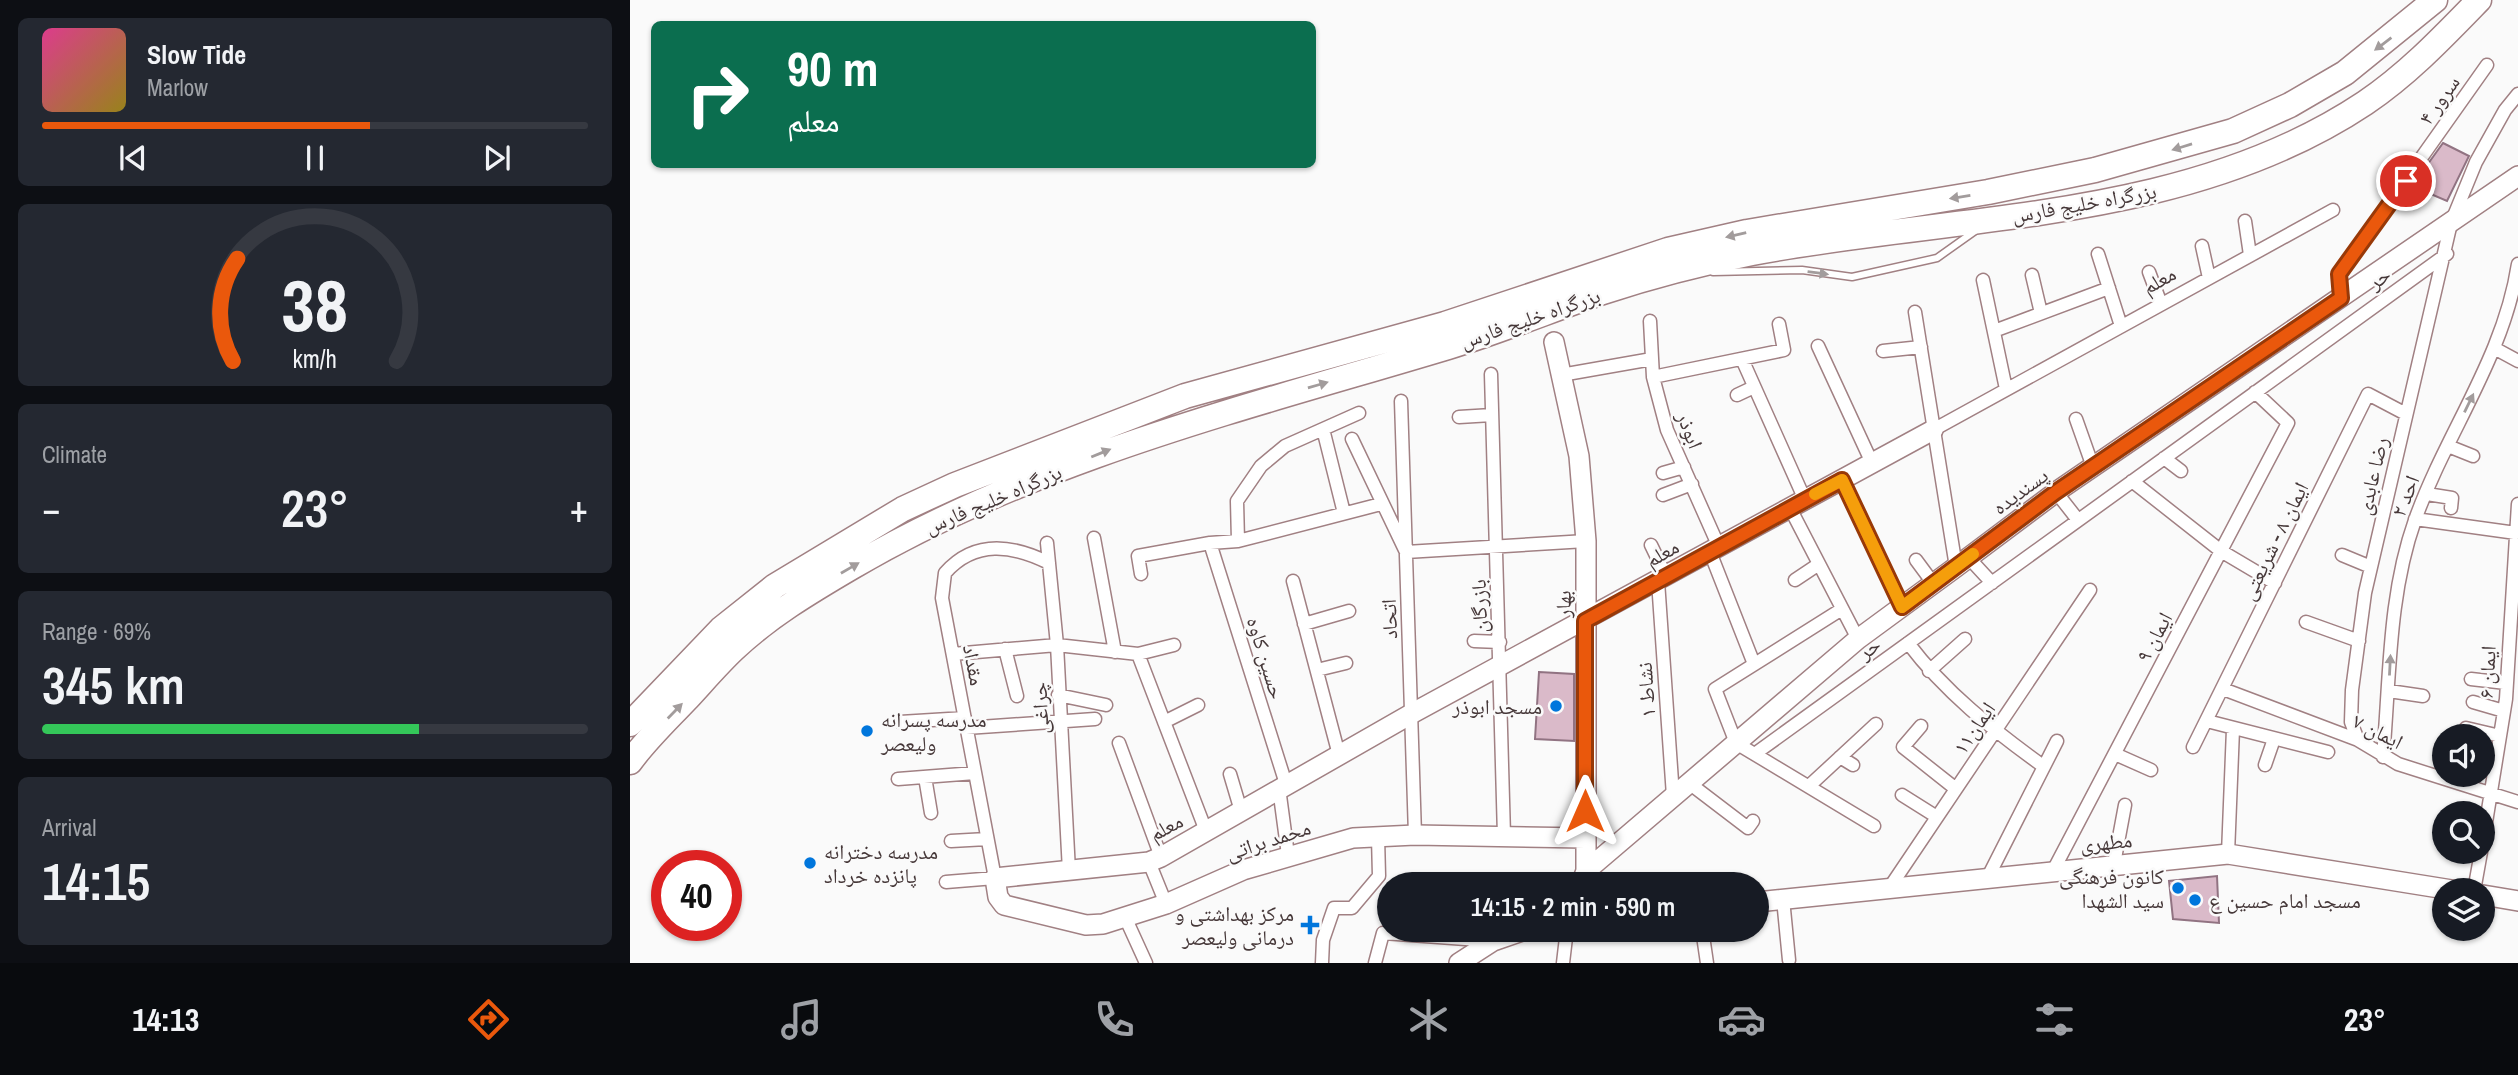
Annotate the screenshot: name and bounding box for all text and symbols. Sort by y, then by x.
text: 90 m [787,35,879,101]
text: Slow Tide [147,37,246,72]
one-way arrow [2374,37,2392,51]
icon: right [672,49,763,140]
street label: سرور ۴ [2412,69,2466,131]
text: Marlow [147,72,208,103]
text: معلم [787,99,840,142]
icon: previous [114,139,152,177]
icon: pause [296,139,334,177]
icon: next [478,139,516,177]
one-way arrow [2171,142,2192,153]
pin [2376,151,2436,211]
icon: arrive [2387,162,2425,200]
street label: بزرگراه خلیج فارس [2009,176,2159,230]
one-way arrow [1949,192,1971,203]
one-way arrow [1725,229,1747,240]
text: 38 [282,257,348,355]
street label: معلم [2137,259,2181,301]
street label: حر [2361,260,2396,297]
one-way arrow [1807,267,1829,278]
street label: بزرگراه خلیج فارس [1456,280,1604,356]
text: km/h [293,342,337,376]
one-way arrow [1308,380,1329,390]
one-way arrow [2464,393,2475,413]
street label: ابوذر [1669,406,1710,453]
street label: رضا عابدی [2349,434,2395,518]
text: Climate [42,439,107,470]
one-way arrow [1091,448,1112,459]
street label: بزرگراه خلیج فارس [920,457,1066,541]
street label: پسندیده [1986,461,2054,521]
street label: احد ۲ [2384,471,2426,521]
text: 23° [281,473,349,543]
street label: ایمان ۸ - شریعتی [2233,477,2315,605]
text: − [42,483,60,534]
text: + [570,483,588,534]
street label: معلم [1640,532,1684,574]
one-way arrow [841,562,860,574]
street label: بازرگان [1464,579,1494,633]
street label: بهار [1548,590,1578,619]
street label: اتحاد [1374,598,1404,640]
street label: ایمان ۹ [2129,607,2179,667]
street label: حسین کاوه [1240,613,1292,703]
text: Range · 69% [42,616,151,647]
street label: حر [1851,630,1886,667]
street label: مقداد [956,642,992,688]
street label: ایمان ۶ [2471,645,2503,699]
text: 345 km [42,650,185,720]
one-way arrow [2385,654,2396,676]
street label: نشاط ۱ [1630,661,1662,719]
street label: چراغی [1025,682,1055,734]
place label: مسجد ابوذر [1451,692,1542,721]
street label: ایمان۱۱ [1946,696,2002,760]
marker: مسجد ابوذر [1548,698,1564,714]
one-way arrow [667,703,683,720]
place label: مدرسه پسرانه ولیعصر [880,705,987,758]
street label: ایمان ۷ [2348,706,2408,756]
marker: مدرسه پسرانه ولیعصر [859,723,875,739]
map controls [2432,724,2495,941]
button: sound [2432,724,2495,787]
position arrow [1548,774,1622,848]
button: search [2432,801,2495,864]
street label: معلم [1144,806,1188,848]
text: Arrival [42,812,97,843]
street label: محمد براتی [1222,813,1314,867]
street label: مطهری [2079,825,2133,859]
place label: مدرسه دخترانه پانزده خرداد [824,837,938,890]
text: 14:15 [42,846,150,916]
speed limit sign: 40 [651,850,742,941]
marker: مدرسه دخترانه پانزده خرداد [802,855,818,871]
place label: کانون فرهنگی سید الشهدا [2059,862,2164,915]
button: layers [2432,878,2495,941]
marker: کانون فرهنگی سید الشهدا [2170,880,2186,896]
place label: مسجد امام حسین ع [2209,886,2361,915]
text: 14:15 · 2 min · 590 m [1471,889,1675,924]
marker: مسجد امام حسین ع [2187,892,2203,908]
place label: مرکز بهداشتی و درمانی ولیعصر [1175,899,1294,952]
marker: مرکز بهداشتی و درمانی ولیعصر [1300,915,1320,935]
icon: directions [464,995,513,1044]
icon: music [777,995,826,1044]
icon: phone [1090,995,1139,1044]
icon: climate [1404,995,1453,1044]
icon: car [1717,995,1766,1044]
icon: filters [2030,995,2079,1044]
text: 14:13 [132,998,199,1041]
text: 23° [2344,998,2386,1041]

